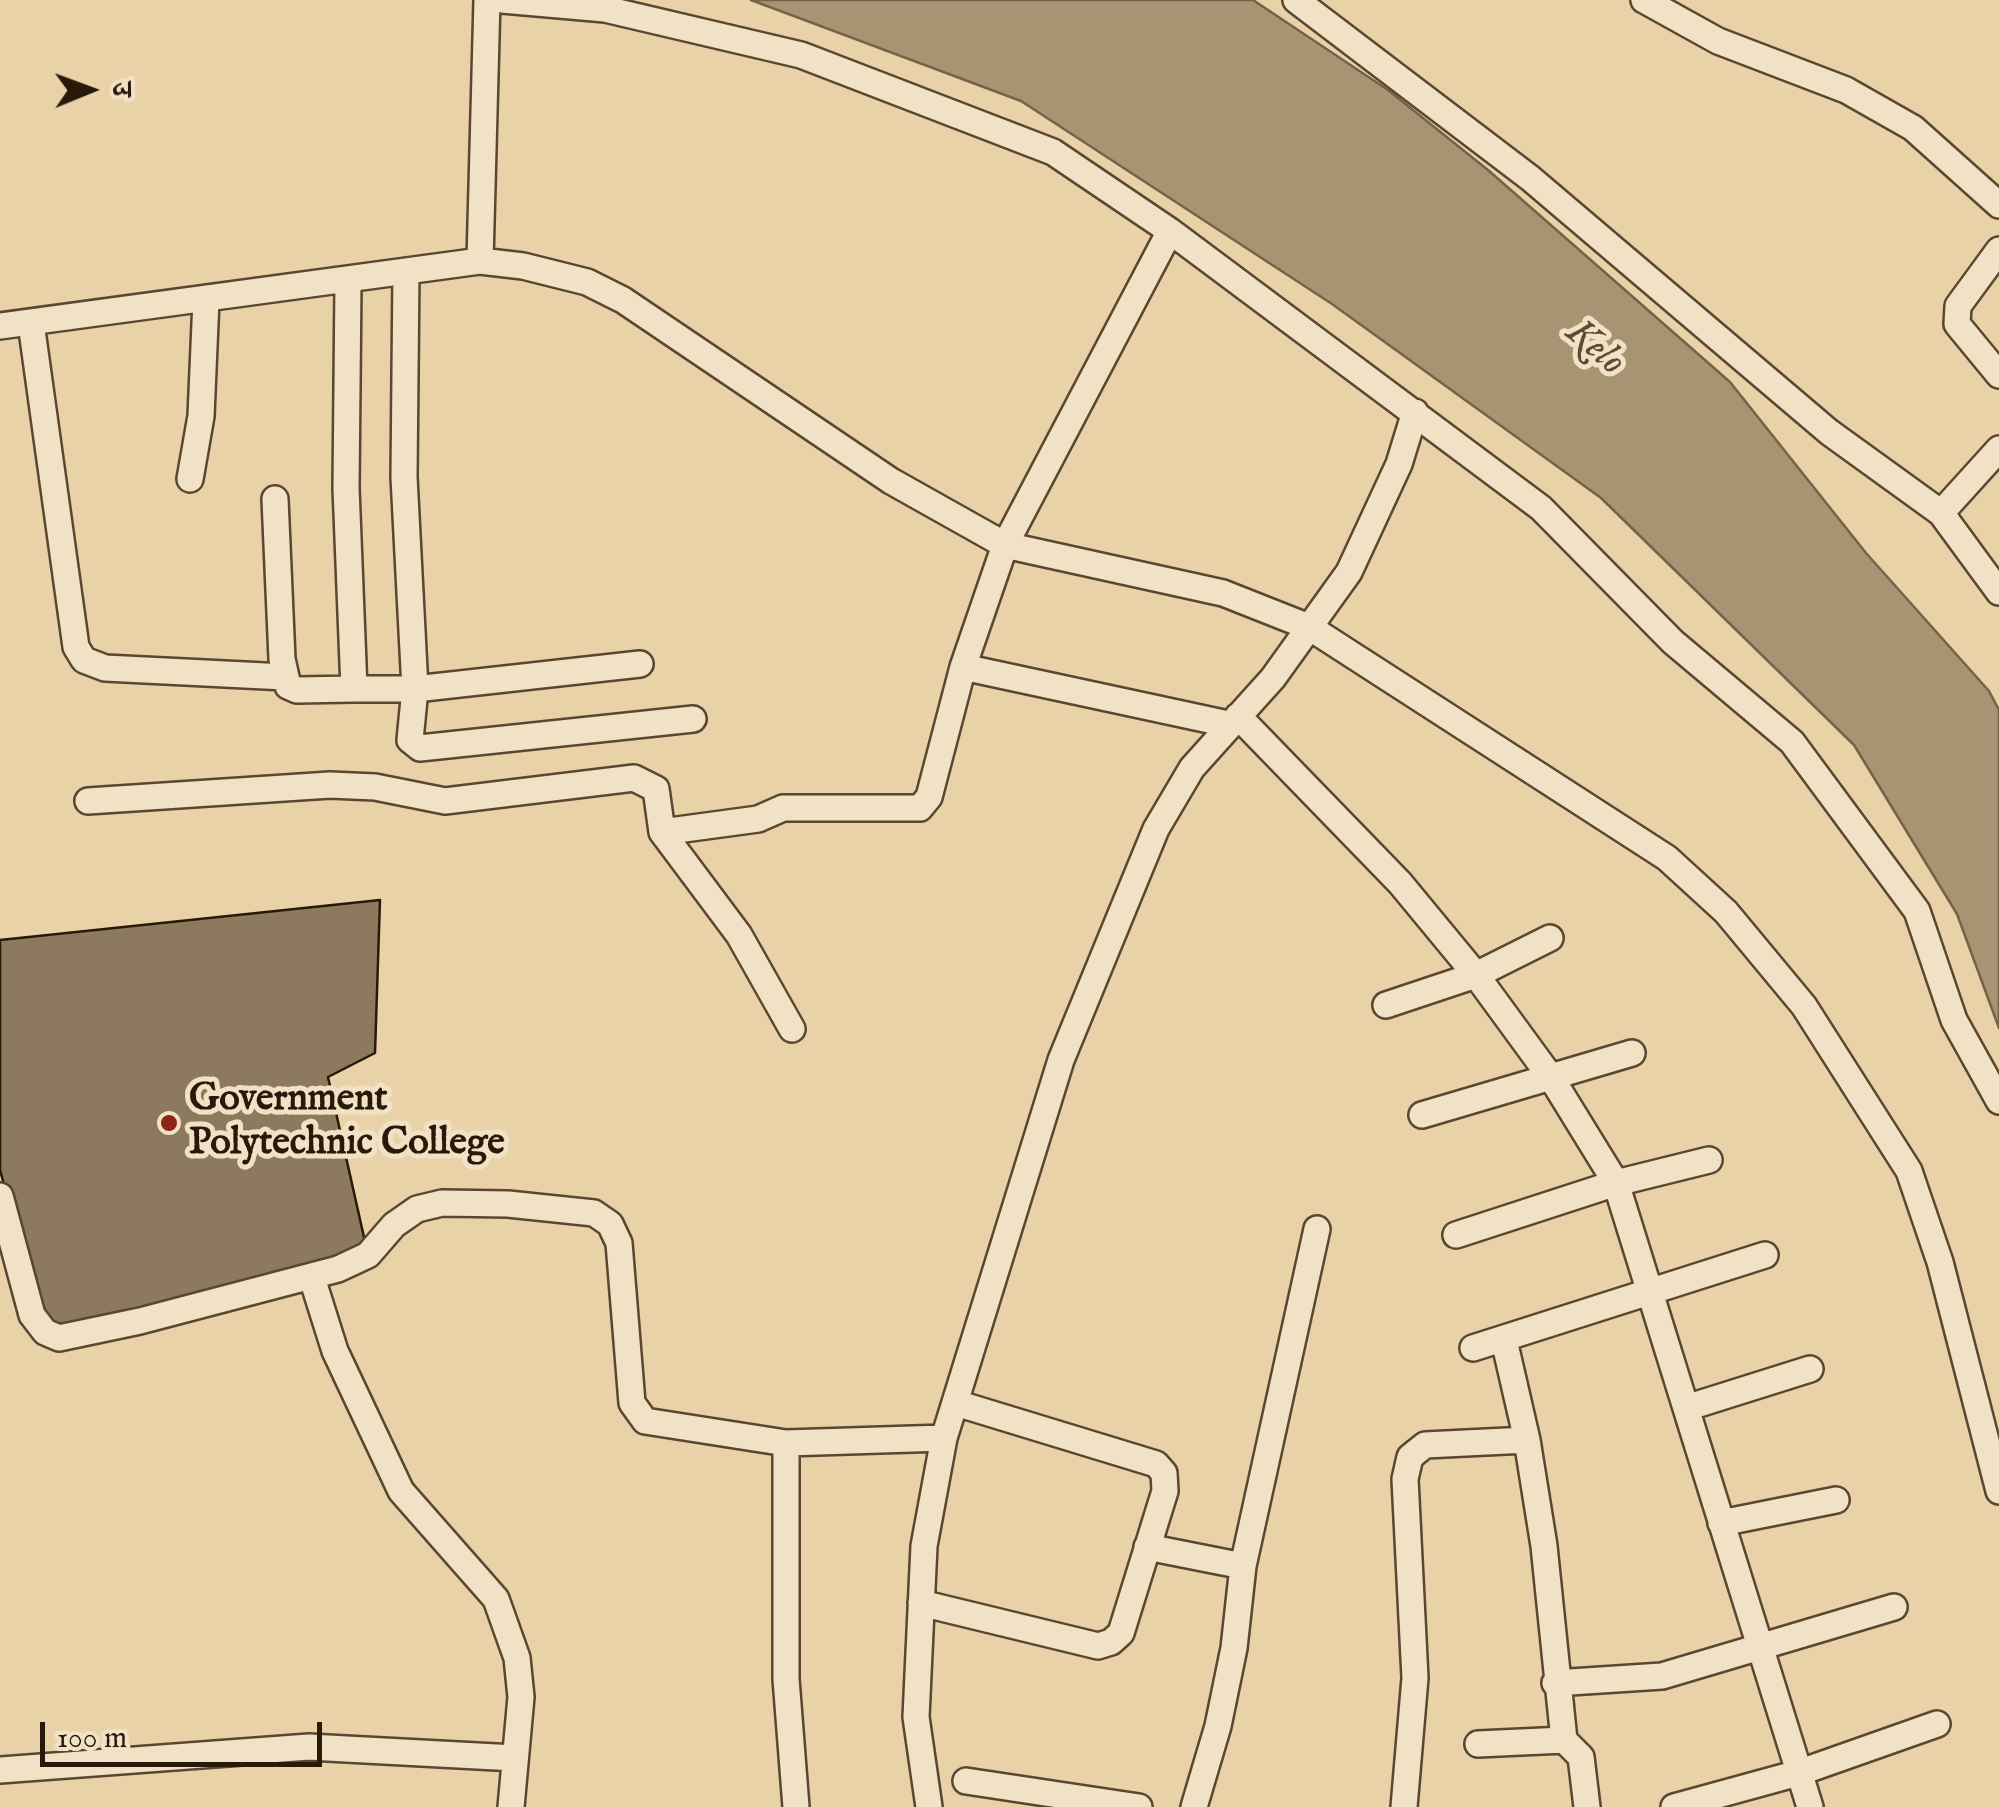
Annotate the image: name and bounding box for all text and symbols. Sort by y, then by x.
north arrow [40,40,140,140]
text: उ [103,82,138,97]
water label: Kelo [1554,310,1634,388]
place label: Government Polytechnic College [189,1078,505,1168]
marker: Government Polytechnic College [158,1112,180,1134]
scale bar [45,1702,328,1764]
text: 100 m [57,1720,127,1758]

